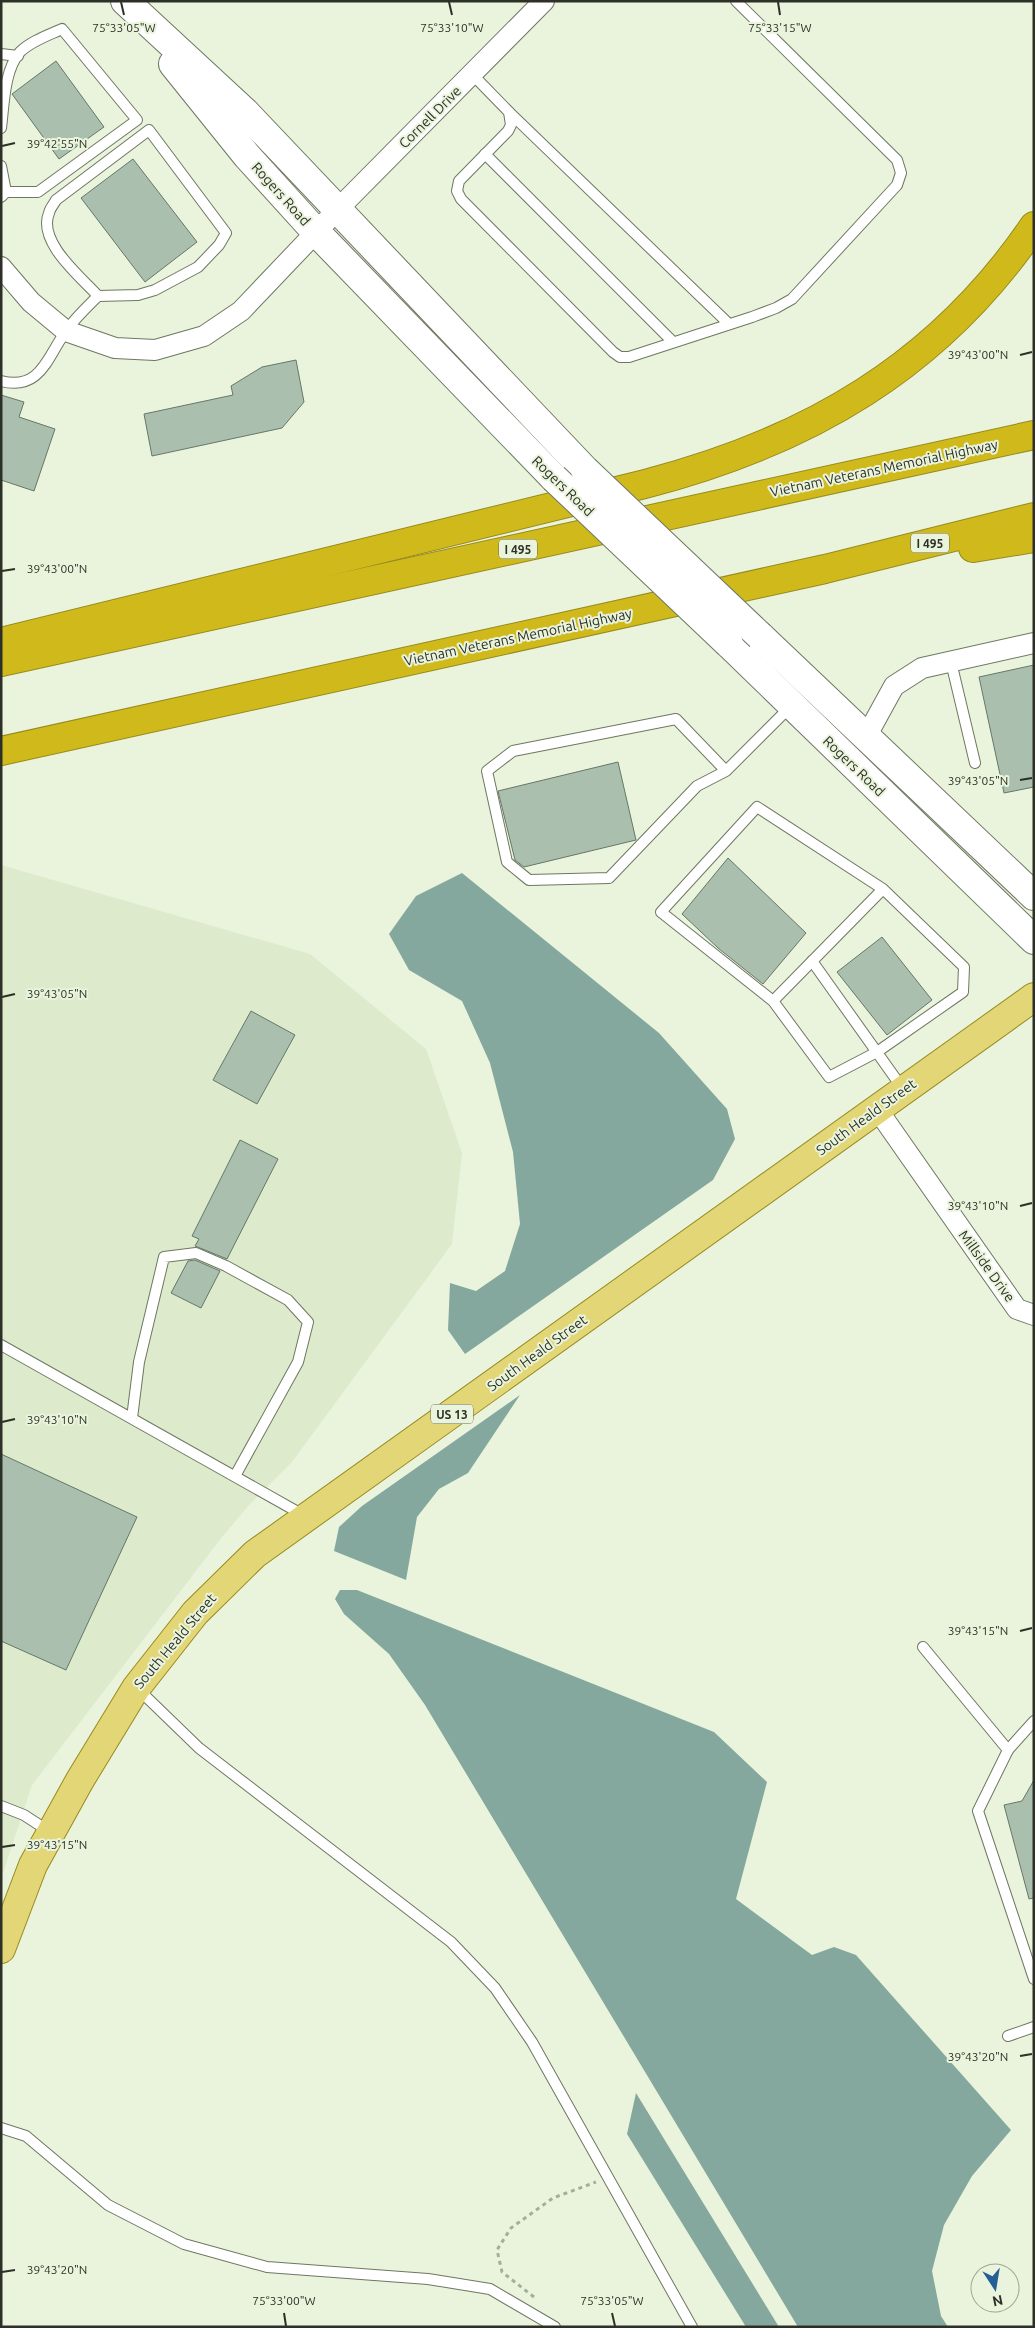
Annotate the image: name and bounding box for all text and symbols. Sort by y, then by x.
text: 75°33'05"W [92,21,156,34]
text: 75°33'10"W [420,21,484,34]
text: 75°33'15"W [748,21,812,34]
street label: Cornell Drive [396,83,464,151]
text: 39°42'55"N [27,137,87,150]
street label: Rogers Road [248,159,314,229]
text: 39°43'00"N [948,348,1008,361]
street label: Vietnam Veterans Memorial Highway [769,436,1000,500]
street label: Rogers Road [529,453,597,519]
road number: I 495 [911,534,949,552]
road number: I 495 [499,540,537,558]
text: 39°43'00"N [27,562,87,575]
street label: Vietnam Veterans Memorial Highway [403,605,634,669]
street label: Rogers Road [820,733,888,799]
text: 39°43'05"N [948,774,1008,787]
text: 39°43'05"N [27,987,87,1000]
street label: South Heald Street [813,1075,919,1158]
text: 39°43'10"N [948,1199,1008,1212]
street label: Millside Drive [956,1227,1018,1305]
street label: South Heald Street [484,1311,590,1394]
road number: US 13 [431,1405,473,1424]
text: 39°43'10"N [27,1413,87,1426]
street label: South Heald Street [131,1590,220,1692]
text: 39°43'15"N [948,1624,1008,1637]
text: 39°43'15"N [27,1838,87,1851]
text: 39°43'20"N [948,2050,1008,2063]
text: 39°43'20"N [27,2263,87,2276]
north arrow [970,2263,1020,2313]
text: N [991,2292,1004,2310]
text: 75°33'00"W [252,2294,316,2307]
text: 75°33'05"W [580,2294,644,2307]

